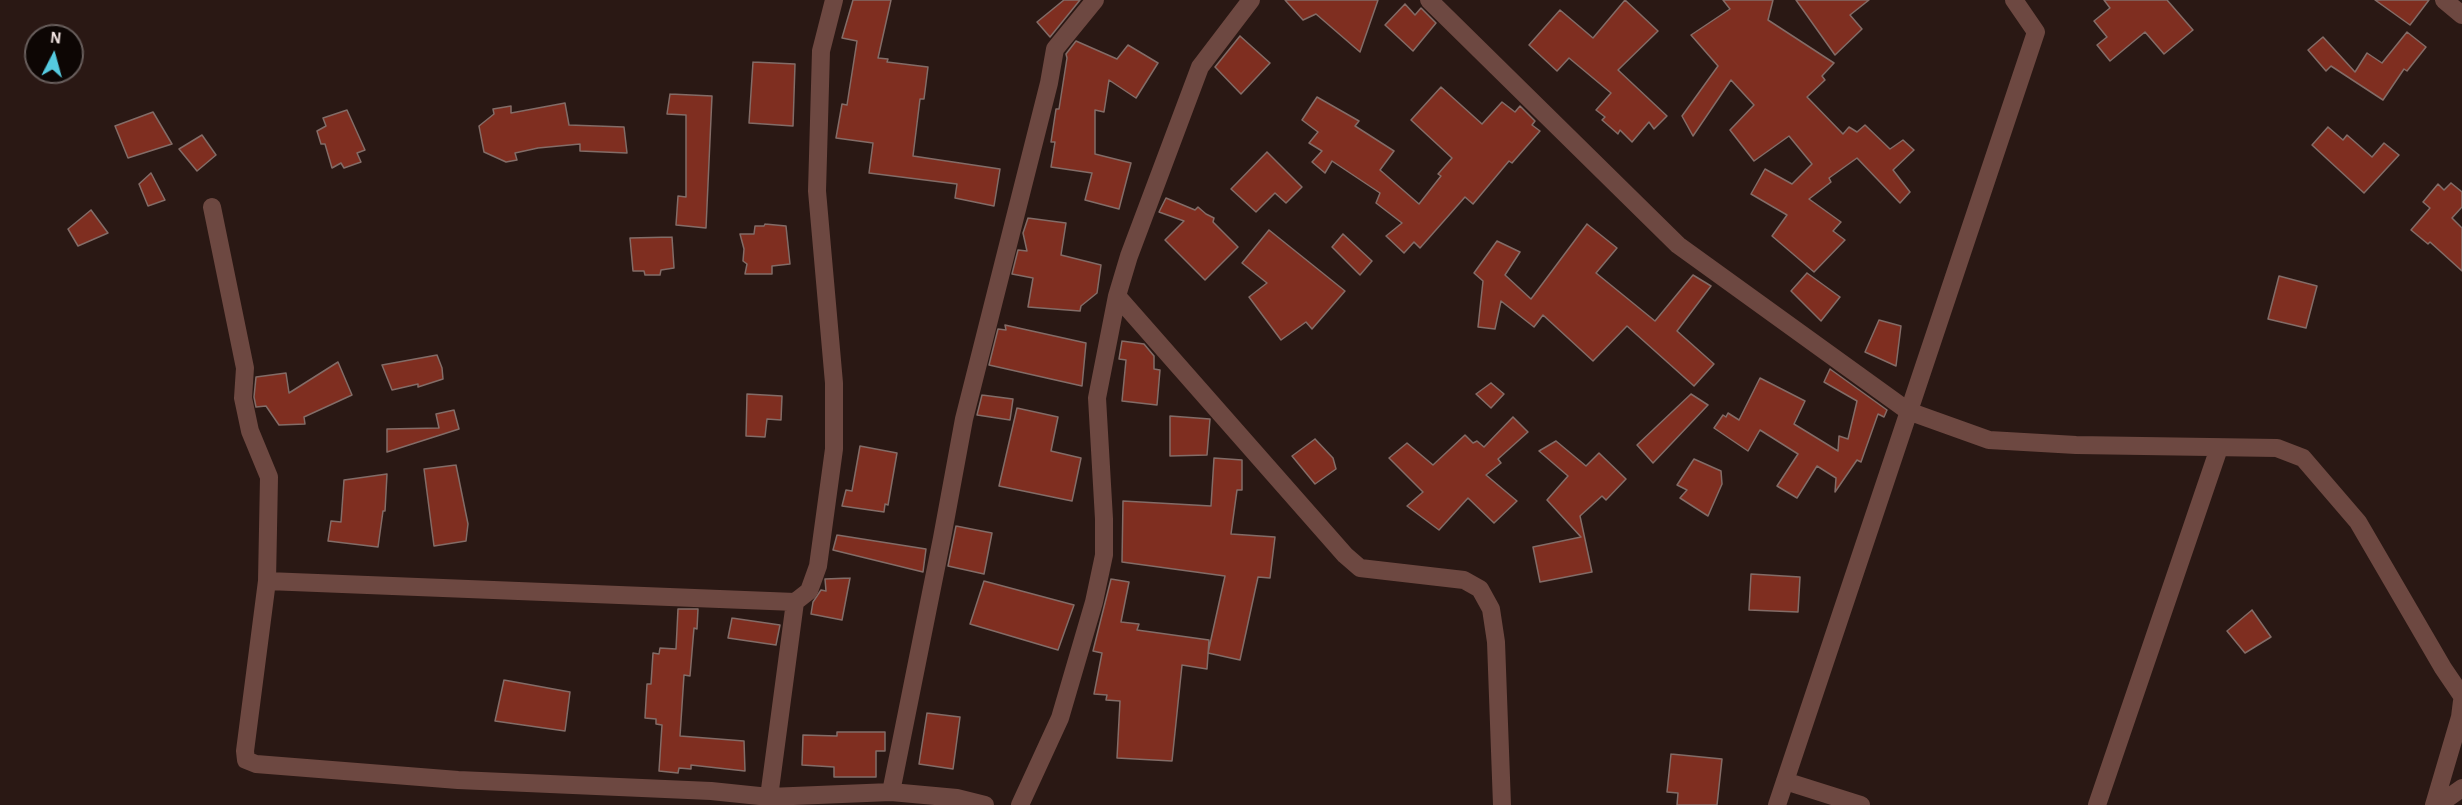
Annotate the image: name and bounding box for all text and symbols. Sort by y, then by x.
north arrow [24,24,84,84]
text: N [49,30,62,47]

